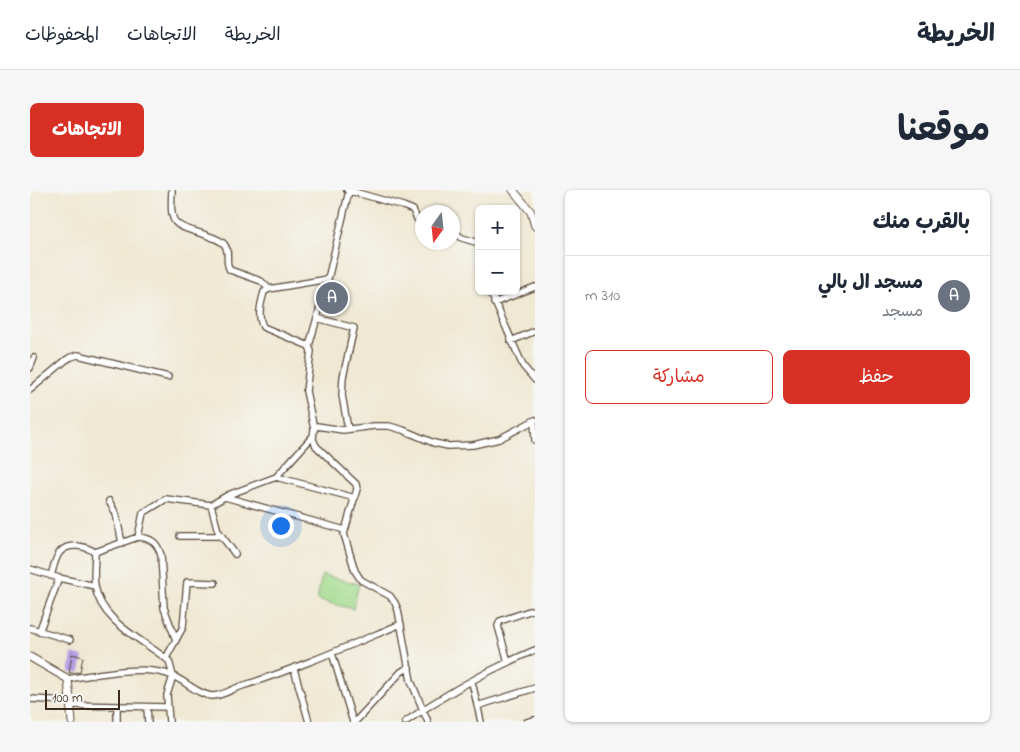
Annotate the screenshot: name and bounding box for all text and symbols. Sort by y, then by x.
text: الخريطة [917,18,995,53]
text: المحفوظات [25,23,99,49]
text: الاتجاهات [127,23,197,49]
text: الخريطة [225,23,281,49]
button: الاتجاهات [30,103,144,157]
text: موقعنا [897,106,990,157]
north arrow [415,205,460,250]
map controls [475,205,520,295]
button: + [475,205,520,250]
text: بالقرب منك [873,208,970,238]
button: − [475,250,520,295]
text: مسجد ال بالي [818,270,923,297]
pin: A [316,279,348,317]
text: 310 m [585,284,620,308]
text: A [949,284,959,308]
text: مسجد [882,300,923,324]
button: مشاركة [585,350,773,404]
button: حفظ [783,350,970,404]
your location [268,513,294,539]
scale bar [45,687,120,710]
text: 100 m [52,688,83,709]

